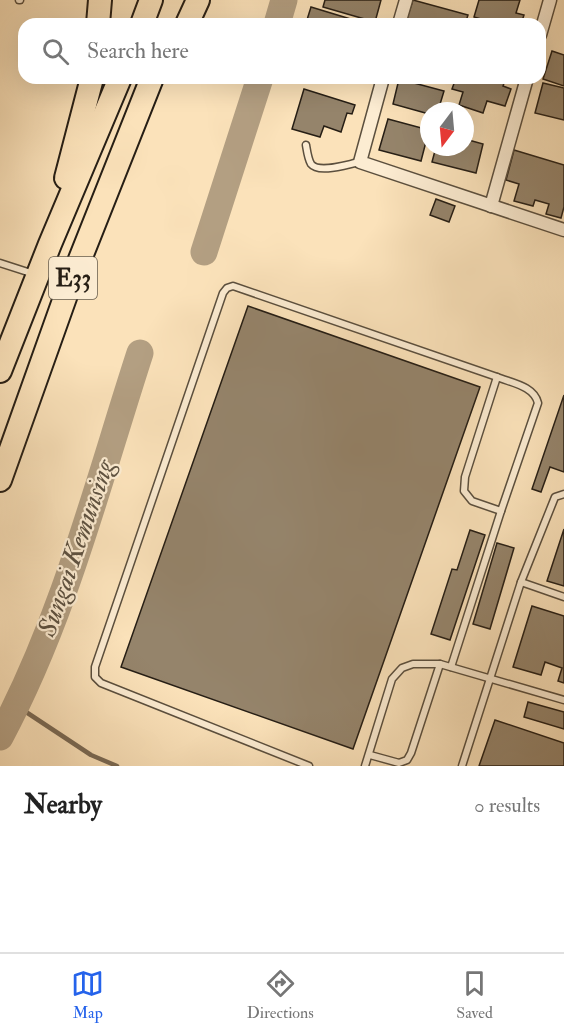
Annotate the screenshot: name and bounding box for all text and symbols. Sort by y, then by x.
search box [18,18,546,84]
icon: search [39,35,72,68]
text: Search here [87,37,189,65]
north arrow [420,102,474,156]
road number: E33 [49,257,97,299]
water label: Sungai Kemunsing [30,454,122,642]
text: Nearby [24,789,102,821]
text: 0 results [474,793,540,818]
tab: Map [71,967,104,1023]
tab: Directions [247,967,314,1023]
tab: Saved [456,967,493,1023]

